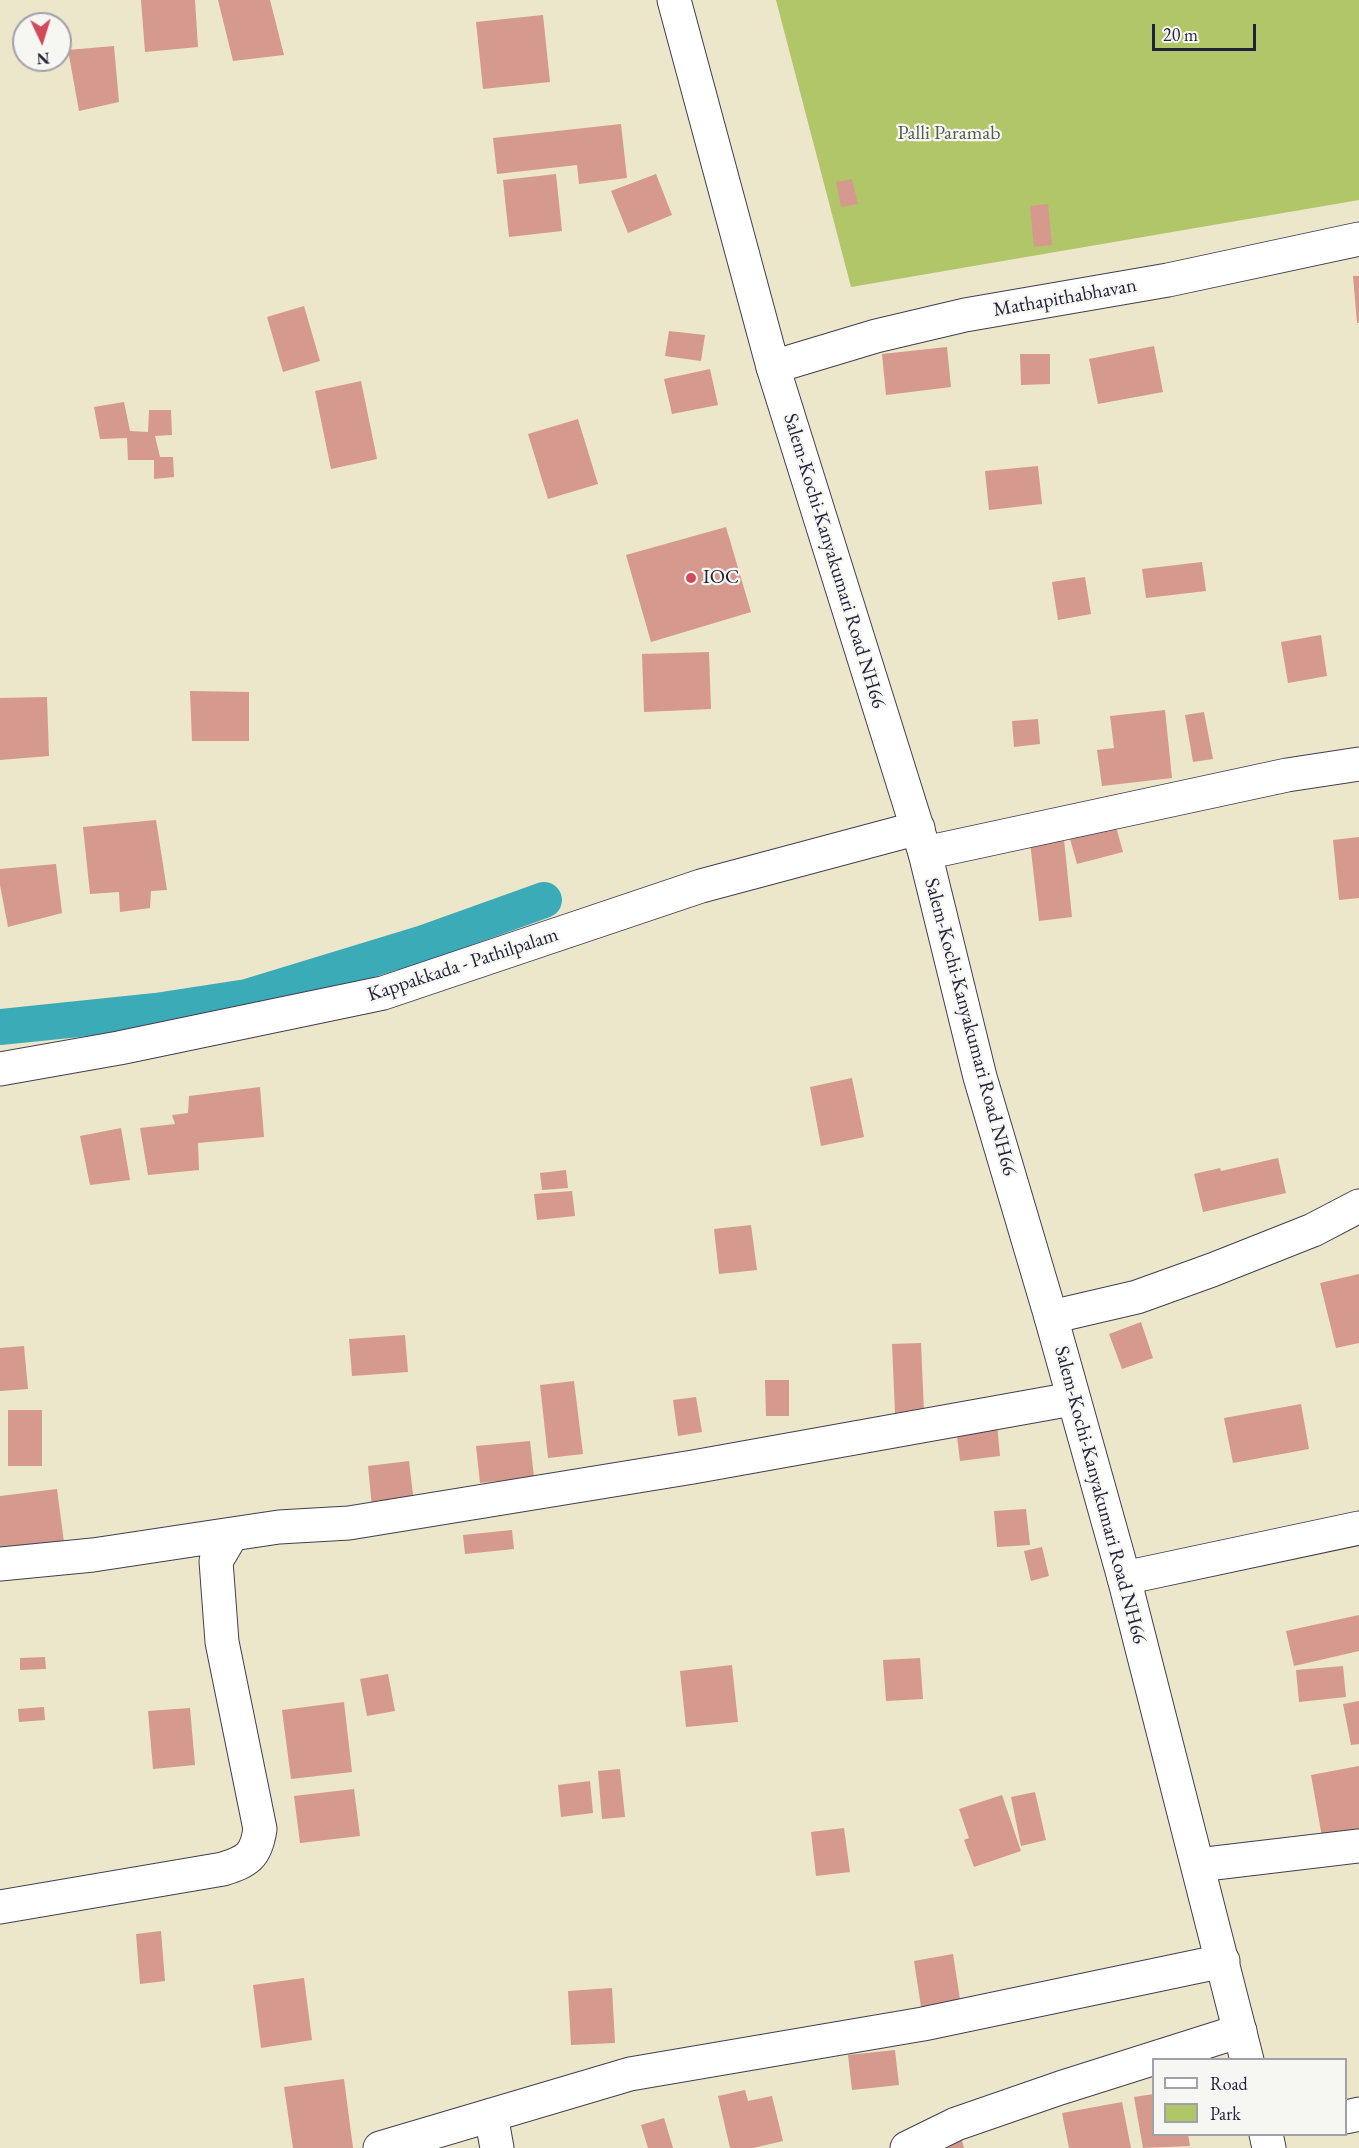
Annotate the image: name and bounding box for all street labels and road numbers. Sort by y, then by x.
street label: Mathapithabhavan [992,274,1138,322]
street label: Salem-Kochi-Kanyakumari Road NH66 [778,411,890,711]
street label: Salem-Kochi-Kanyakumari Road NH66 [919,876,1021,1178]
street label: Kappakkada - Pathilpalam [365,923,561,1007]
street label: Salem-Kochi-Kanyakumari Road NH66 [1049,1344,1151,1646]

